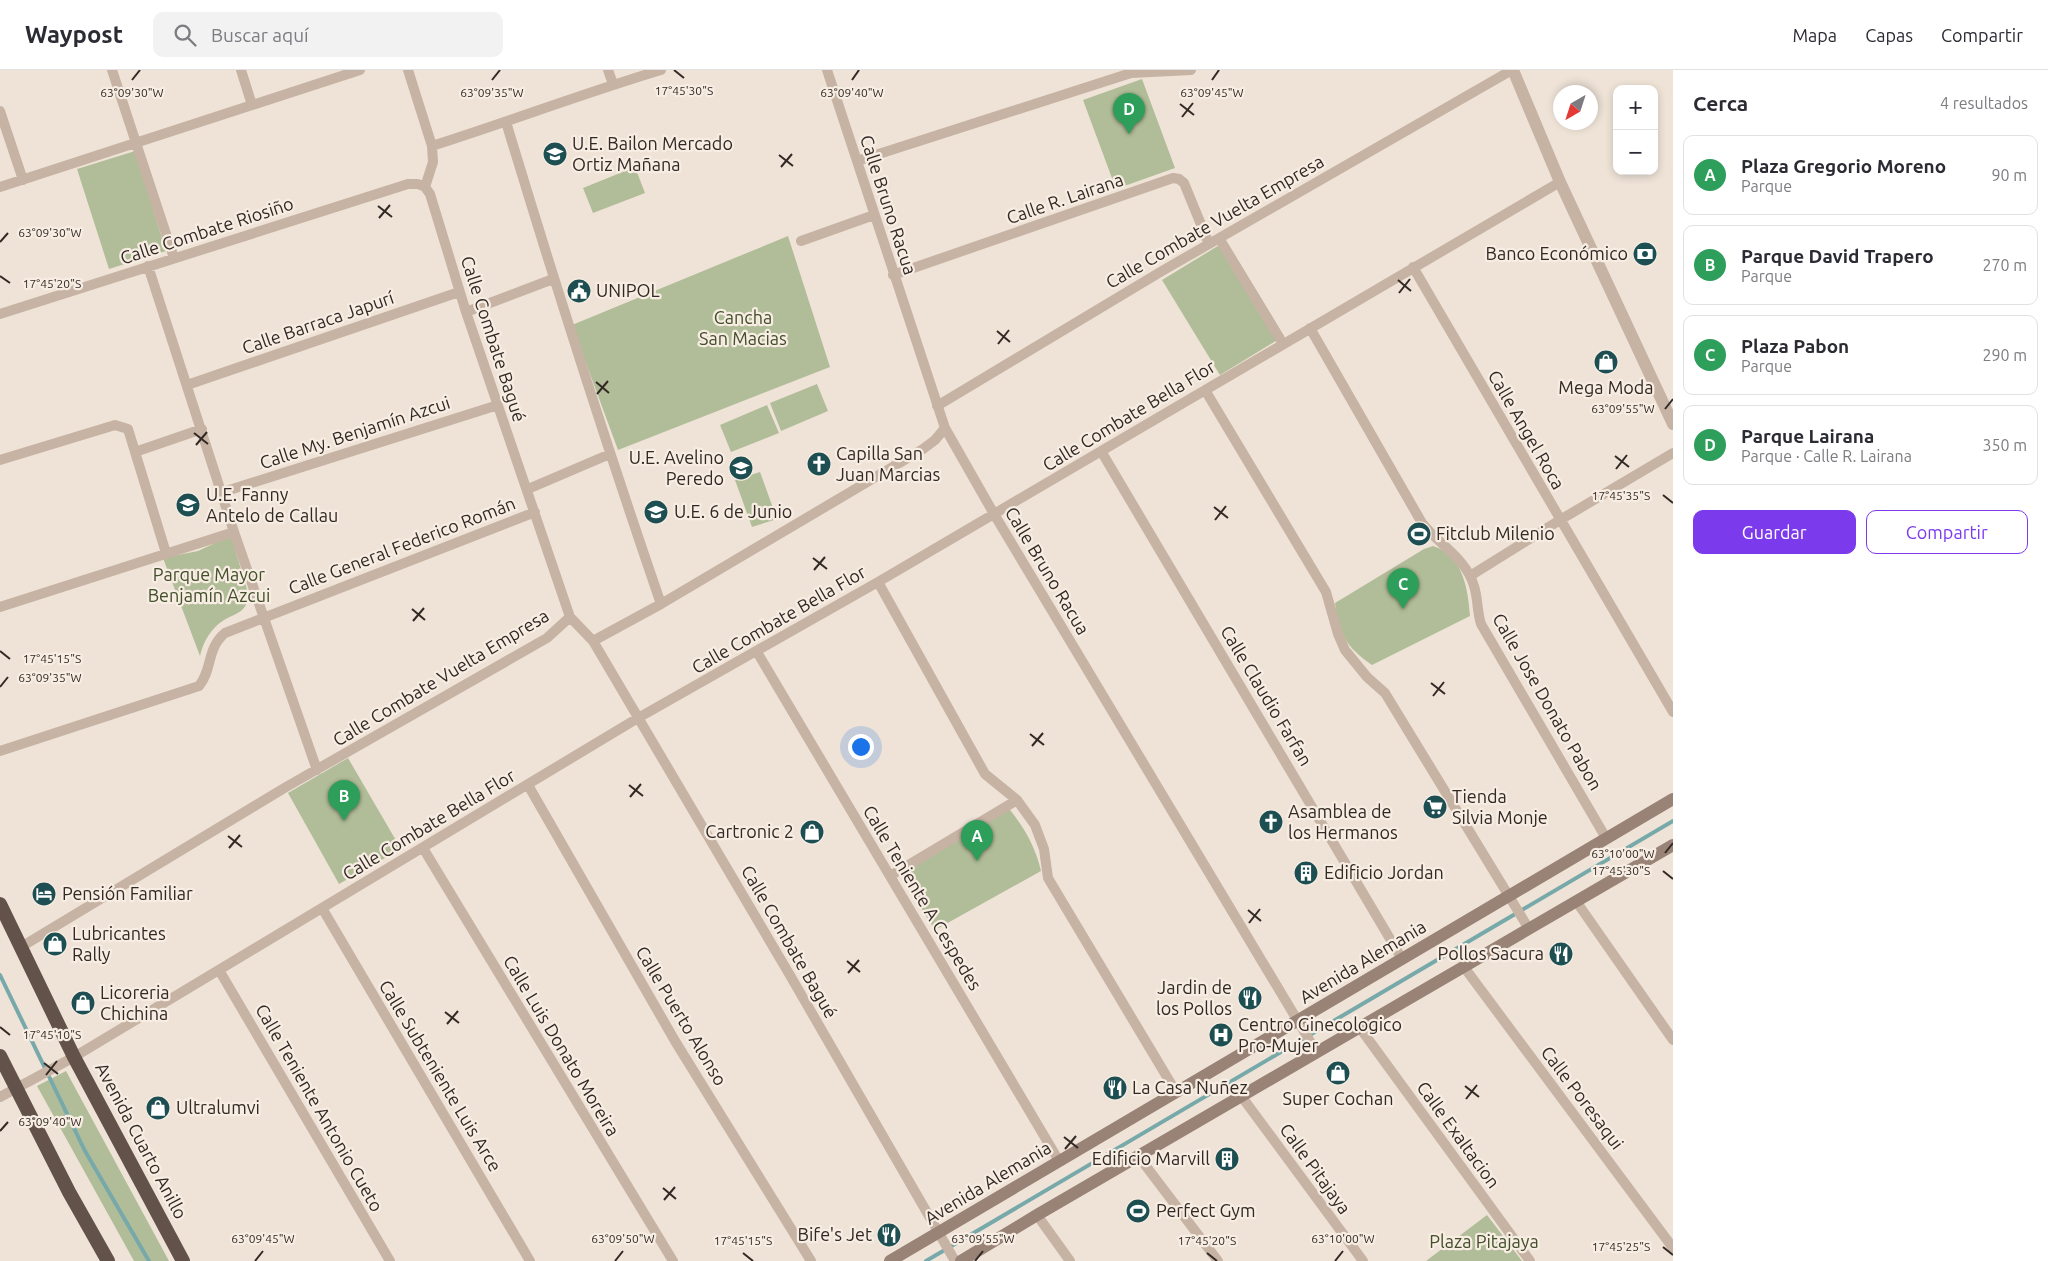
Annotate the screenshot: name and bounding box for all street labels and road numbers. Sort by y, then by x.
street label: Calle Bruno Racua [857,132,921,277]
street label: Calle Combate Vuelta Empresa [1102,150,1327,292]
street label: Calle R. Lairana [1004,169,1126,227]
street label: Calle Combate Riosiño [118,193,296,268]
street label: Calle Combate Bagué [458,253,530,424]
street label: Calle Barraca Japurí [239,286,397,357]
street label: Calle Combate Bella Flor [1039,356,1218,475]
street label: Calle Angel Roca [1485,366,1569,493]
street label: Calle My. Benjamín Azcui [257,392,452,472]
street label: Calle General Federico Román [285,492,518,598]
street label: Calle Bruno Racua [1002,503,1094,638]
street label: Calle Combate Bella Flor [688,561,869,677]
street label: Calle Combate Vuelta Empresa [329,605,552,750]
street label: Calle Jose Donato Pabon [1489,610,1607,793]
street label: Calle Claudio Farfan [1217,622,1317,769]
street label: Calle Combate Bella Flor [339,765,519,885]
street label: Calle Teniente A Cespedes [858,802,986,994]
street label: Calle Combate Bagué [738,862,842,1021]
street label: Avenida Alemania [1296,916,1429,1007]
street label: Calle Puerto Alonso [632,942,731,1089]
street label: Calle Luis Donato Moreira [500,951,624,1139]
street label: Calle Subteniente Luis Arce [376,976,506,1175]
street label: Calle Teniente Antonio Cueto [252,1000,388,1215]
street label: Calle Poresaqui [1538,1042,1628,1153]
street label: Avenida Cuarto Anillo [92,1059,192,1222]
street label: Calle Exaltacion [1413,1077,1504,1192]
street label: Calle Pitajaya [1276,1119,1355,1217]
street label: Avenida Alemania [921,1137,1054,1228]

